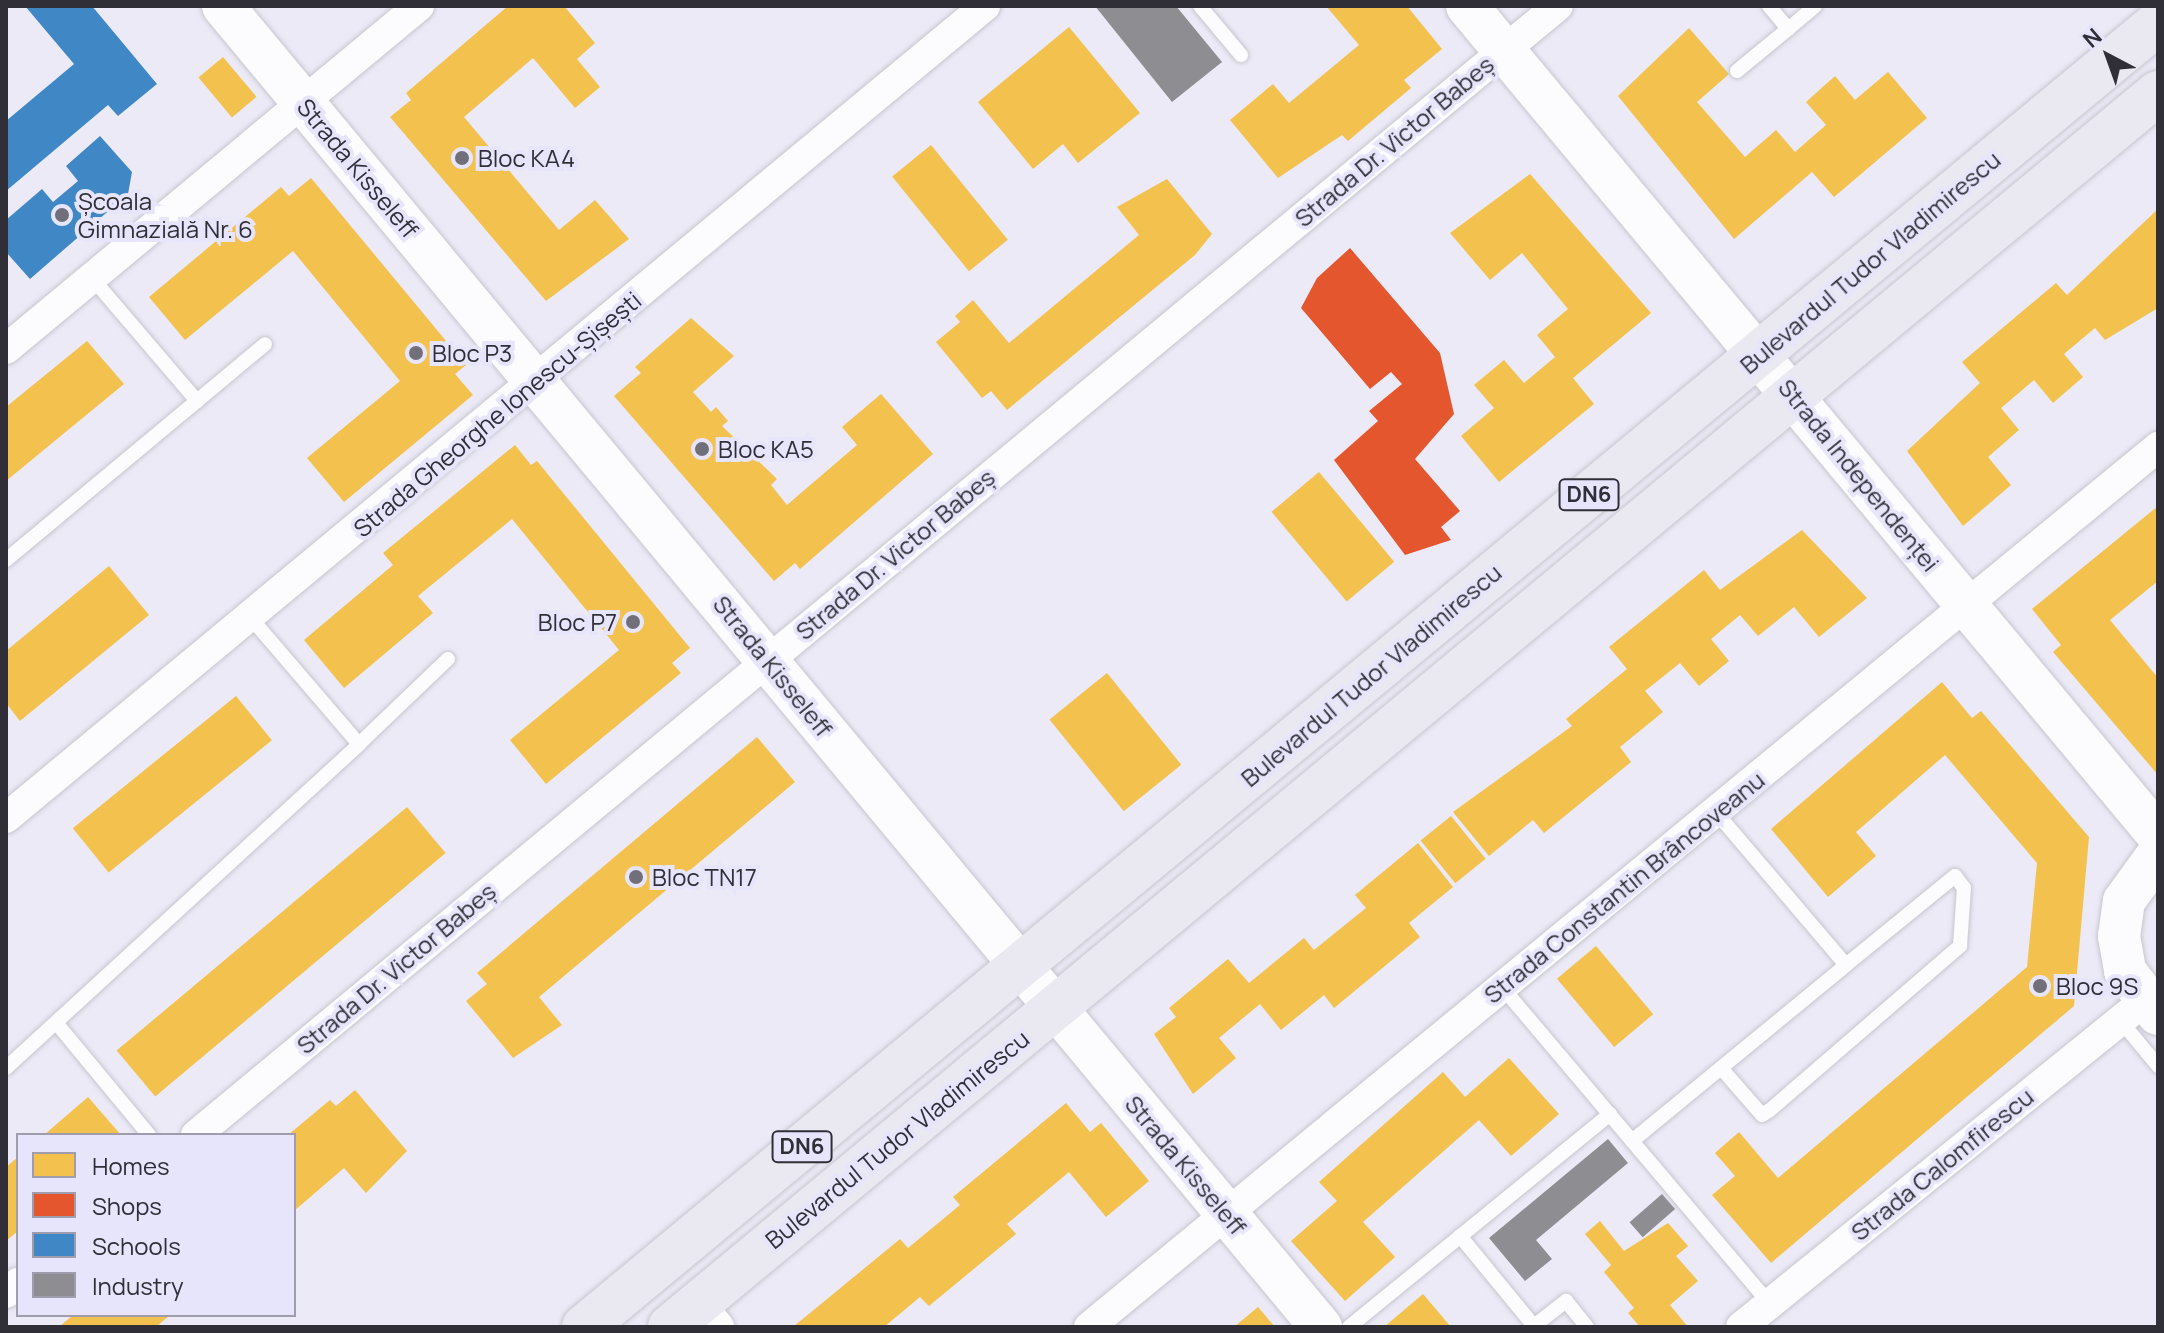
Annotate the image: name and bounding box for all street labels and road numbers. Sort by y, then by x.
street label: Strada Dr. Victor Babeș [1289,49,1499,233]
street label: Strada Kisseleff [291,93,425,243]
street label: Bulevardul Tudor Vladimirescu [1734,145,2006,379]
street label: Strada Gheorghe Ionescu-Șișești [347,285,647,543]
street label: Strada Independenței [1773,373,1945,577]
street label: Strada Dr. Victor Babeș [790,462,1000,646]
road number: DN6 [1557,477,1621,513]
street label: Bulevardul Tudor Vladimirescu [1235,558,1507,792]
street label: Strada Kisseleff [707,590,839,742]
street label: Strada Constantin Brâncoveanu [1478,765,1770,1009]
street label: Strada Dr. Victor Babeș [291,876,501,1060]
street label: Bulevardul Tudor Vladimirescu [759,1024,1035,1254]
street label: Strada Calomfirescu [1845,1082,2039,1246]
street label: Strada Kisseleff [1119,1090,1253,1240]
road number: DN6 [770,1129,834,1165]

